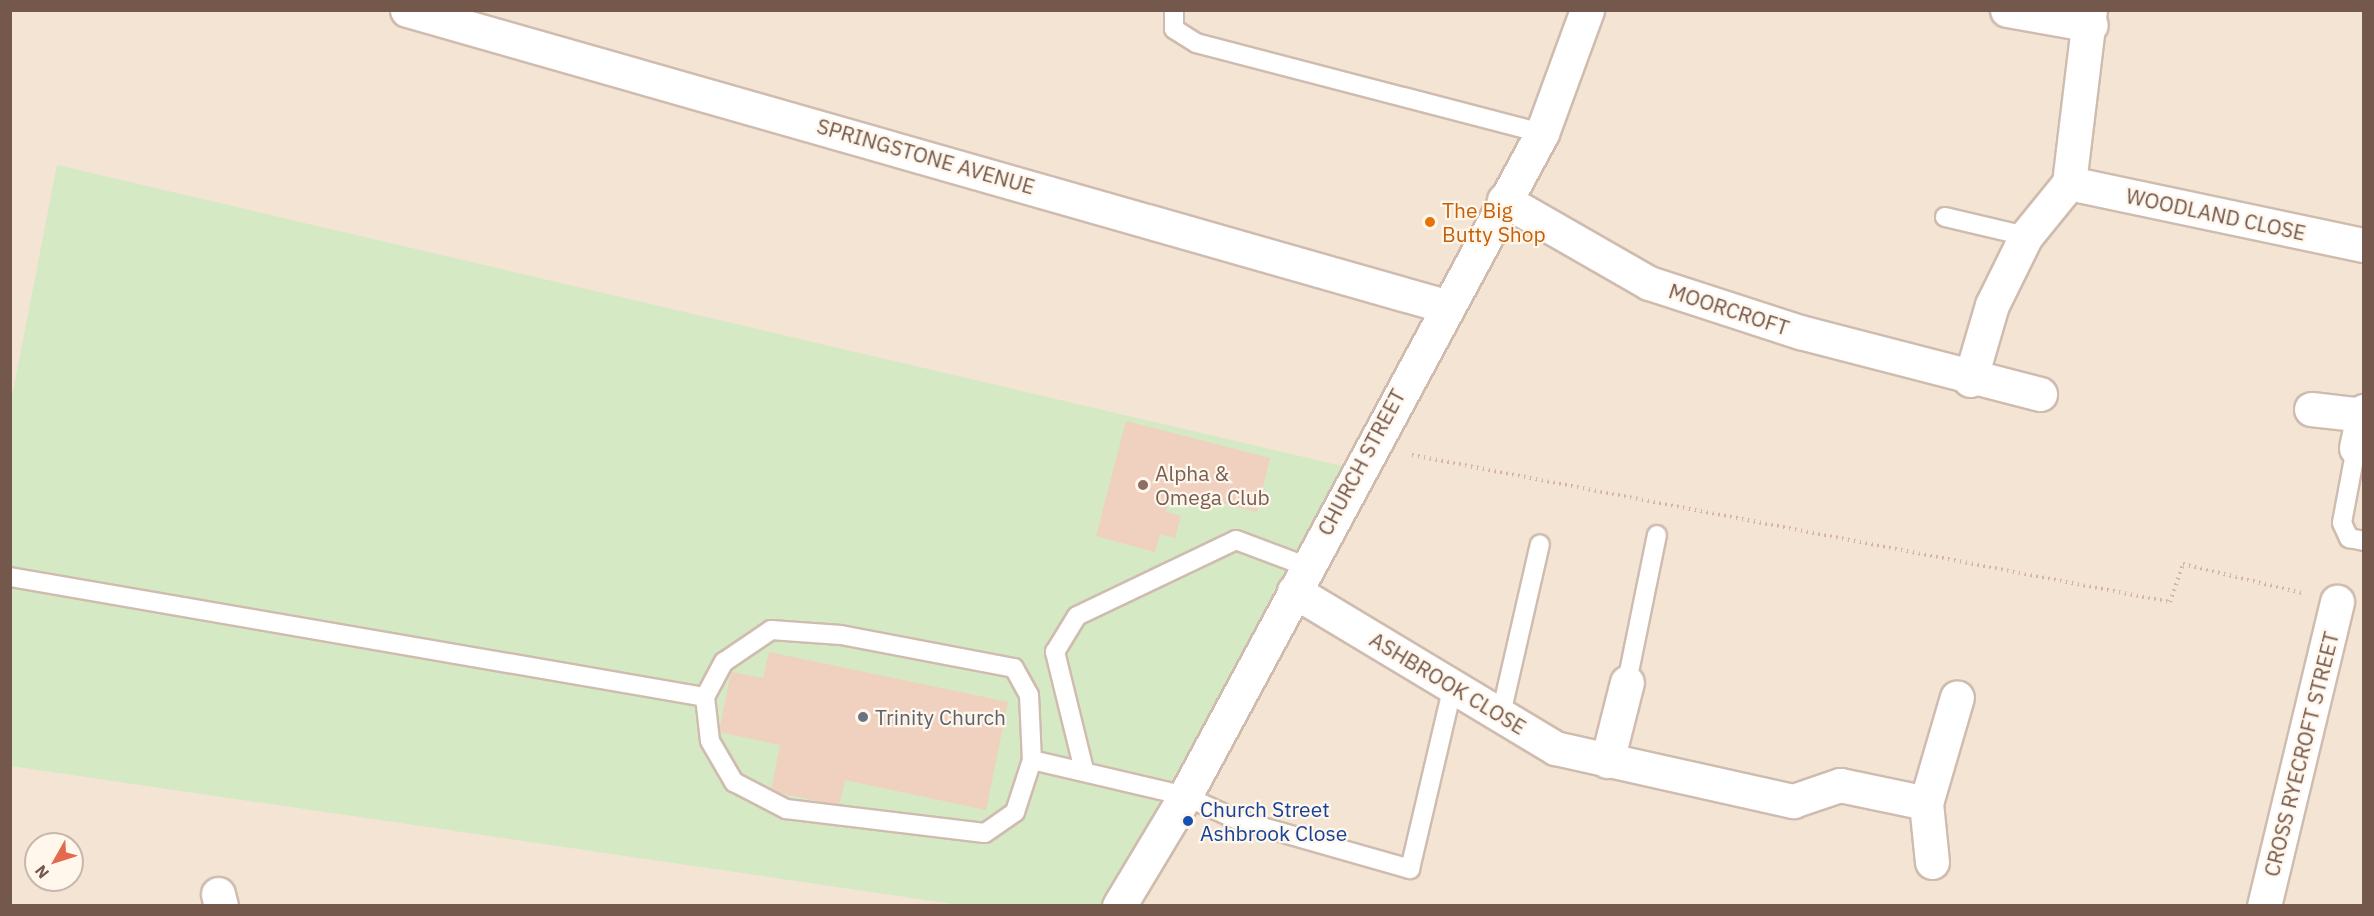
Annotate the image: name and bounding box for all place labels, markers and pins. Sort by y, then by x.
place label: The Big Butty Shop [1442,197,1546,247]
marker: The Big Butty Shop [1423,215,1437,229]
place label: Alpha & Omega Club [1155,460,1270,510]
marker: Alpha & Omega Club [1136,478,1150,492]
place label: Trinity Church [875,704,1006,730]
marker: Trinity Church [856,710,870,724]
place label: Church Street Ashbrook Close [1200,796,1347,846]
marker: Church Street Ashbrook Close [1181,814,1195,828]

